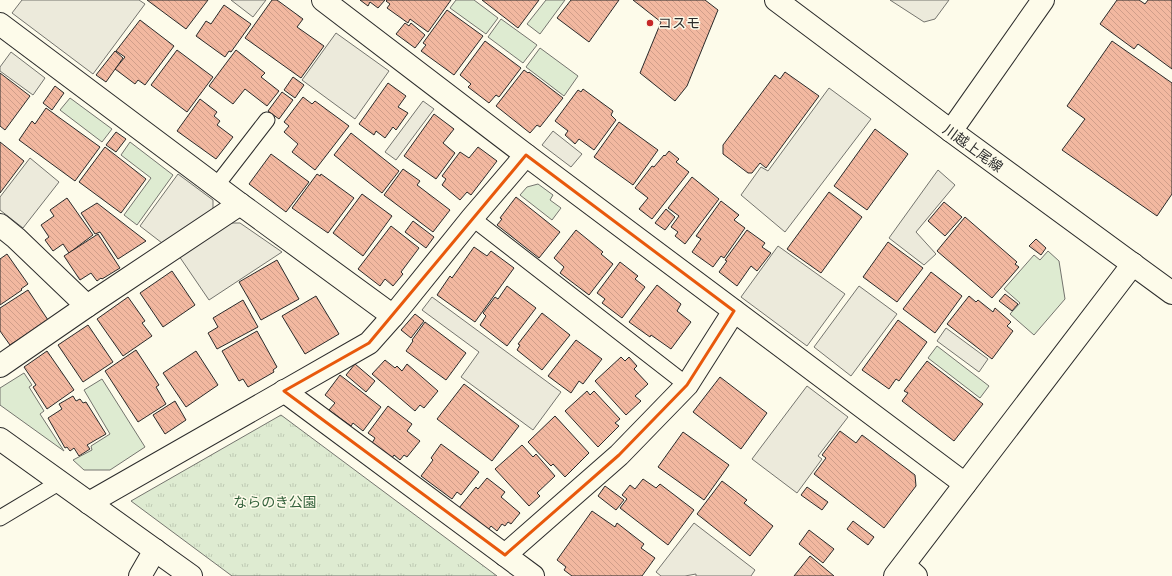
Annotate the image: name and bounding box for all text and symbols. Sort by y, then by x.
place label: コスモ [658,15,700,31]
marker: コスモ [645,18,655,28]
street label: 川越上尾線 [940,121,1006,175]
park label: ならのき公園 [233,494,317,510]

